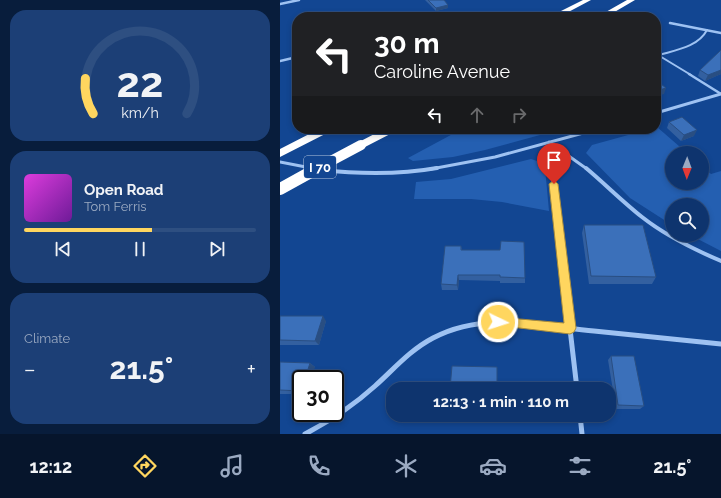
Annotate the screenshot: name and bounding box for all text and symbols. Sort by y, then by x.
text: 30 m [374,27,440,60]
icon: left [308,28,360,80]
text: 22 [117,57,163,106]
text: Caroline Avenue [374,61,510,82]
text: km/h [121,104,159,120]
icon: left [424,104,446,126]
icon: ahead [466,104,488,126]
icon: right [508,104,530,126]
pin [537,143,571,184]
north arrow [665,146,709,190]
map controls [665,146,709,242]
icon: arrive [543,149,565,171]
road number: I 70 [304,156,336,178]
text: Open Road [84,181,164,199]
button: search [665,198,709,242]
text: Tom Ferris [84,199,147,214]
icon: previous [52,238,74,260]
icon: pause [129,238,151,260]
icon: next [206,238,228,260]
position arrow [477,301,519,343]
text: Climate [24,331,70,346]
text: 21.5° [110,351,173,386]
text: − [24,356,36,382]
text: + [247,356,256,382]
speed limit sign: 30 [292,370,344,422]
text: 12:13 · 1 min · 110 m [433,393,569,411]
icon: directions [131,452,159,480]
icon: music [218,452,246,480]
icon: phone [305,452,333,480]
icon: climate [392,452,420,480]
icon: car [479,452,507,480]
icon: filters [566,452,594,480]
text: 12:12 [30,456,72,477]
text: 21.5° [653,456,691,477]

